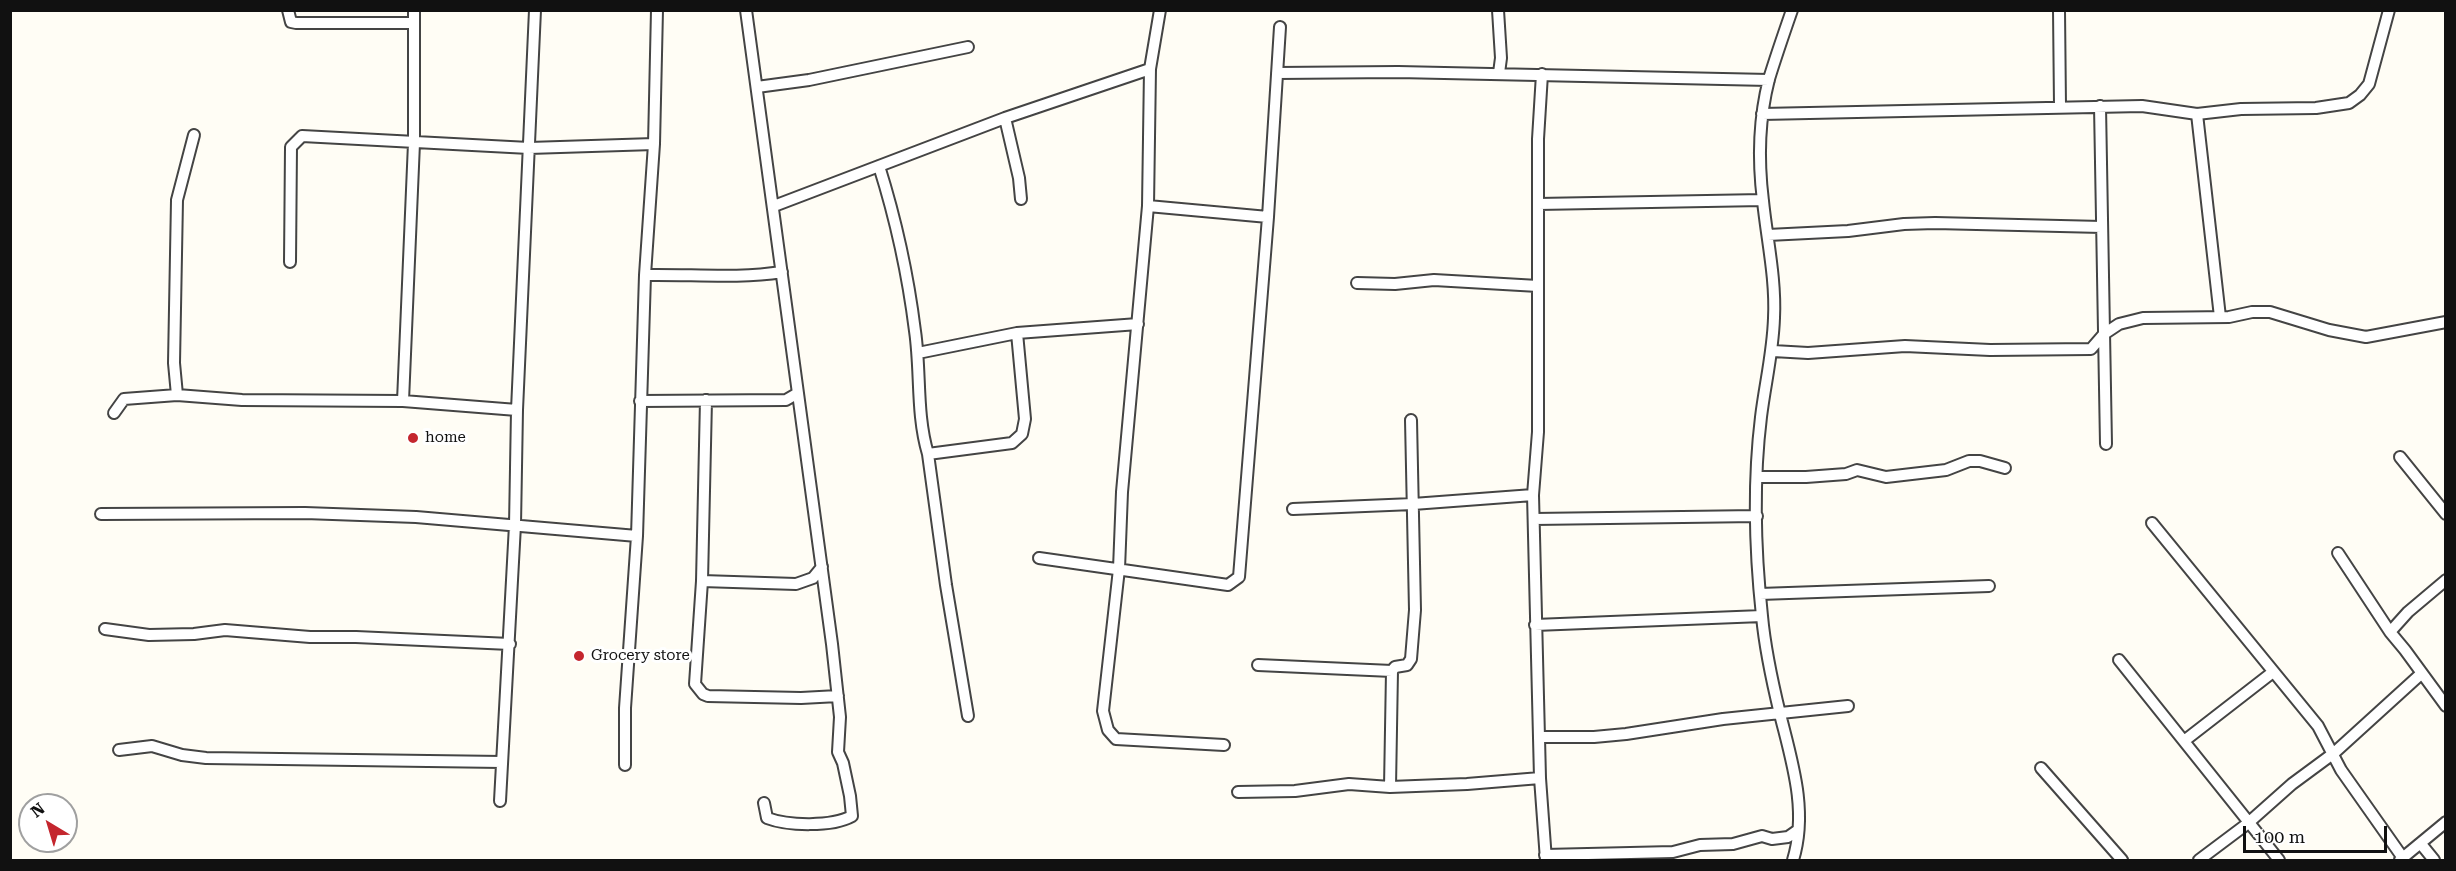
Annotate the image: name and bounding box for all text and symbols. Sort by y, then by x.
place label: home [425,429,466,447]
marker: home [406,431,420,445]
place label: Grocery store [591,647,690,665]
marker: Grocery store [572,649,586,663]
north arrow [18,793,78,853]
text: N [27,799,49,821]
scale bar [2246,814,2390,852]
text: 100 m [2254,826,2305,847]

